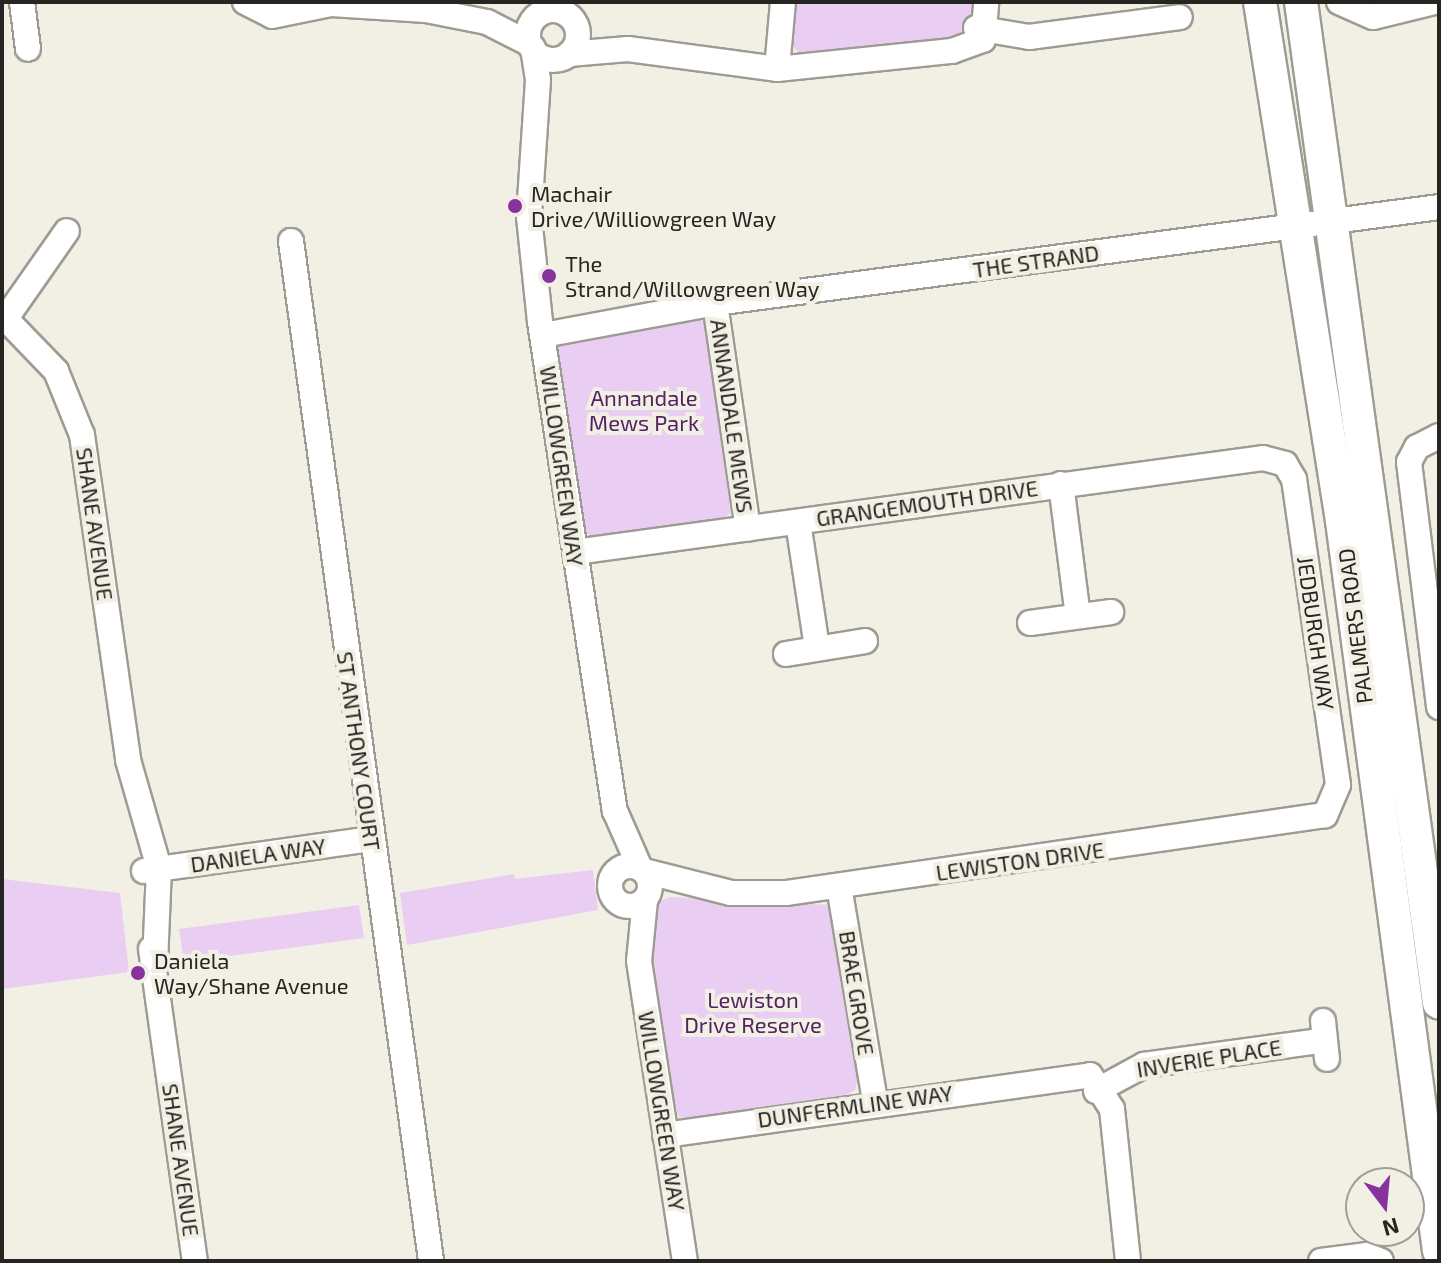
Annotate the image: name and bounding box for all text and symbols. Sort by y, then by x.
place label: Machair Drive/Williowgreen Way [531,180,776,232]
marker: Machair Drive/Williowgreen Way [506,197,524,215]
street label: THE STRAND [971,239,1101,283]
place label: The Strand/Willowgreen Way [565,250,820,302]
marker: The Strand/Willowgreen Way [540,267,558,285]
street label: ANNANDALE MEWS [705,317,759,515]
street label: WILLOWGREEN WAY [535,364,589,568]
park label: Annandale Mews Park [589,384,699,436]
street label: SHANE AVENUE [71,446,119,602]
street label: GRANGEMOUTH DRIVE [815,474,1039,532]
street label: PALMERS ROAD [1332,547,1378,705]
street label: JEDBURGH WAY [1292,554,1340,712]
street label: ST ANTHONY COURT [332,649,386,853]
street label: DANIELA WAY [188,832,328,878]
street label: LEWISTON DRIVE [934,836,1106,886]
street label: BRAE GROVE [834,929,880,1057]
place label: Daniela Way/Shane Avenue [154,947,349,998]
marker: Daniela Way/Shane Avenue [129,964,147,982]
park label: Lewiston Drive Reserve [684,986,822,1038]
street label: WILLOWGREEN WAY [633,1009,691,1213]
street label: INVERIE PLACE [1135,1034,1283,1082]
street label: DUNFERMLINE WAY [756,1079,954,1133]
street label: SHANE AVENUE [157,1082,205,1238]
north arrow [1345,1167,1425,1247]
text: N [1380,1213,1402,1243]

